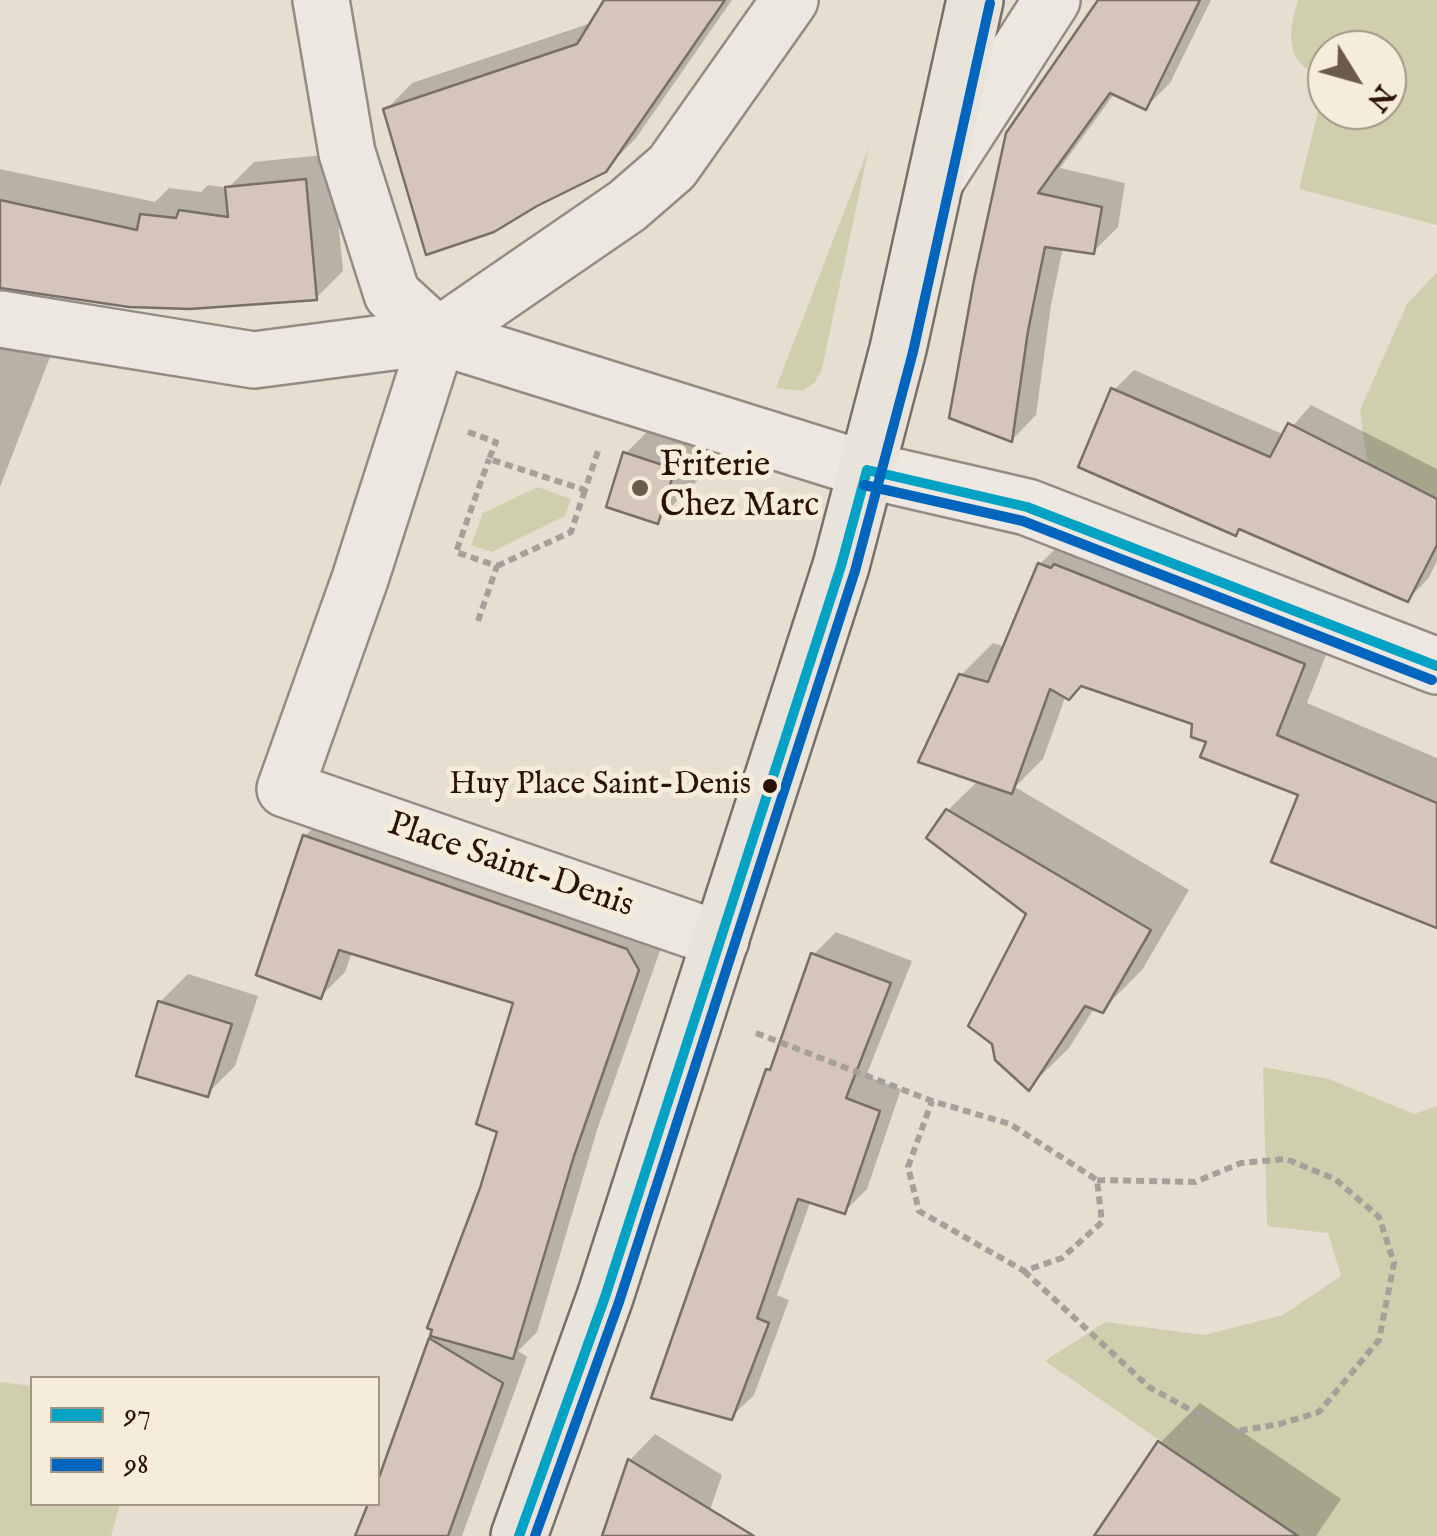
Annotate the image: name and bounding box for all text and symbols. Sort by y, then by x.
north arrow [1307,30,1407,130]
text: N [1358,77,1401,117]
place label: Friterie Chez Marc [660,447,819,529]
marker: Friterie Chez Marc [629,477,651,499]
place label: Huy Place Saint-Denis [449,767,751,805]
marker: Huy Place Saint-Denis [760,776,780,796]
street label: Place Saint-Denis [381,805,639,929]
legend [30,1376,380,1506]
text: 97 [124,1396,151,1434]
text: 98 [124,1446,149,1484]

